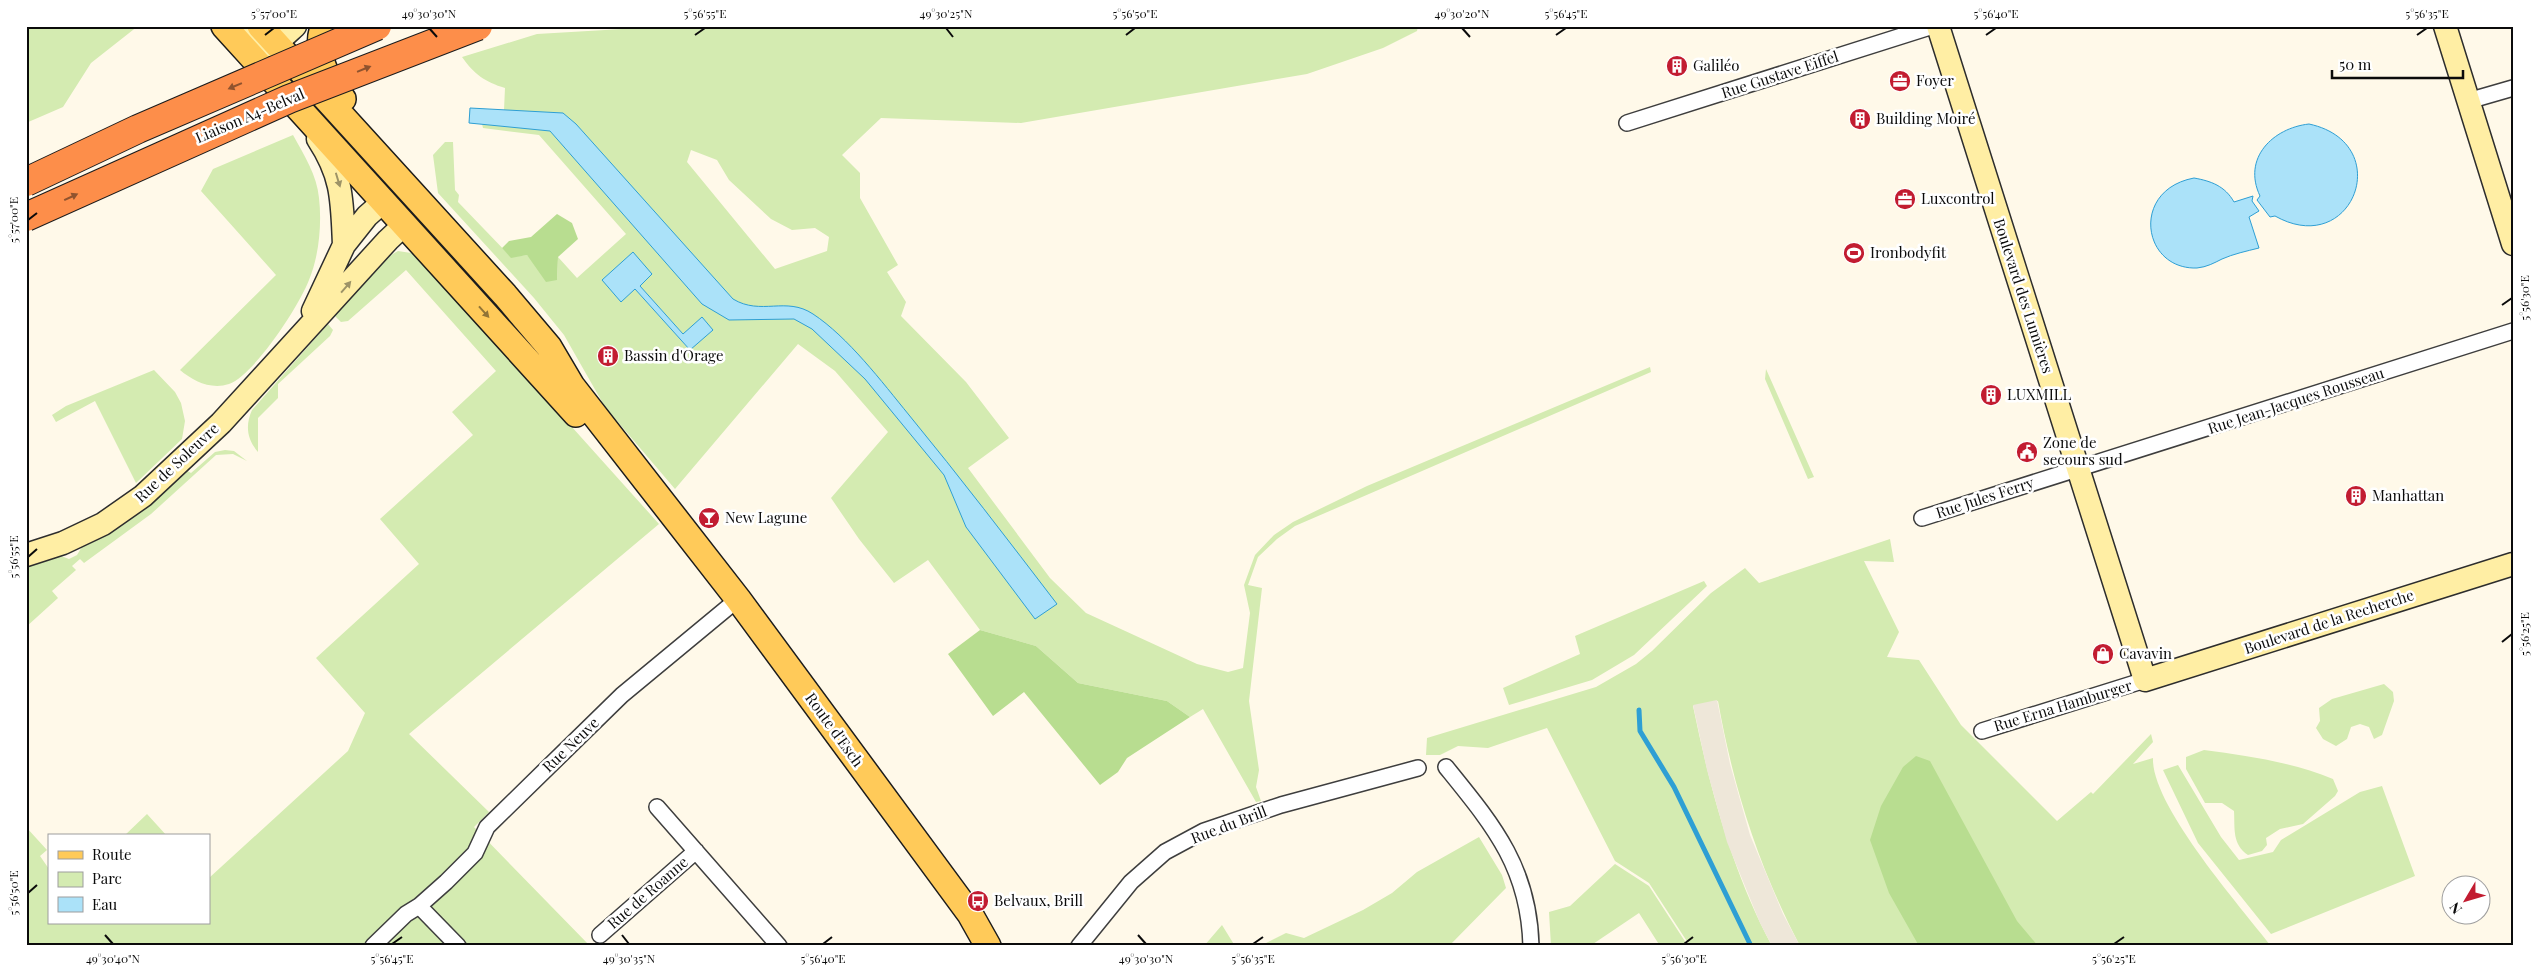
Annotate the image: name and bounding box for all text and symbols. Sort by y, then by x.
text: 5°57'00"E [251,5,297,21]
text: 49°30'30"N [402,5,457,21]
text: 5°56'55"E [684,5,726,21]
text: 49°30'25"N [920,5,973,21]
text: 5°56'50"E [1112,5,1158,21]
text: 49°30'20"N [1435,5,1490,21]
text: 5°56'45"E [1544,5,1588,21]
text: 5°56'40"E [1973,5,2019,21]
text: 5°56'35"E [2405,5,2449,21]
street label: Rue Gustave Eiffel [1719,46,1841,102]
scale bar [2332,48,2463,80]
building icon: Galiléo [1665,54,1689,78]
text: 50 m [2339,54,2372,74]
place label: Galiléo [1693,55,1740,75]
one-way arrow [357,65,372,73]
office icon: Foyer [1888,69,1912,93]
place label: Foyer [1916,70,1954,90]
one-way arrow [228,82,242,90]
street label: Liaison A4-Belval [192,83,307,147]
building icon: Building Moiré [1848,107,1872,131]
place label: Building Moiré [1876,108,1976,128]
one-way arrow [334,173,342,188]
office icon: Luxcontrol [1893,187,1917,211]
place label: Luxcontrol [1921,188,1995,208]
one-way arrow [63,192,78,201]
text: 5°57'00"E [5,197,21,243]
street label: Boulevard des Lumières [1989,216,2058,376]
sports icon: Ironbodyfit [1842,241,1866,265]
place label: Ironbodyfit [1870,242,1947,262]
text: 5°56'30"E [2516,275,2532,321]
one-way arrow [341,280,352,293]
one-way arrow [478,306,490,318]
building icon: Bassin d'Orage [596,344,620,368]
place label: Bassin d'Orage [624,345,723,365]
street label: Rue Jean-Jacques Rousseau [2205,362,2387,438]
building icon: LUXMILL [1979,383,2003,407]
place label: LUXMILL [2007,384,2072,404]
street label: Rue de Soleuvre [130,418,223,506]
place label: Zone de secours sud [2043,432,2123,469]
public building icon: Zone de secours sud [2015,440,2039,464]
street label: Rue Jules Ferry [1933,472,2037,522]
building icon: Manhattan [2344,484,2368,508]
place label: Manhattan [2372,485,2444,505]
bar icon: New Lagune [697,506,721,530]
place label: New Lagune [725,507,807,527]
text: 5°56'55"E [5,536,21,578]
street label: Boulevard de la Recherche [2241,584,2416,658]
text: 5°56'25"E [2516,612,2532,656]
shop icon: Cavavin [2091,642,2115,666]
place label: Cavavin [2119,643,2172,663]
street label: Rue Erna Hamburger [1991,674,2135,736]
street label: Route d'Esch [801,688,869,771]
street label: Rue Neuve [538,712,603,776]
street label: Rue du Brill [1188,800,1270,848]
legend [48,834,210,924]
text: Route [92,844,132,864]
street label: Rue de Roanne [603,852,692,933]
text: Parc [92,868,122,888]
text: 5°56'50"E [5,870,21,916]
north arrow [2442,874,2492,924]
bus stop icon: Belvaux, Brill [966,889,990,913]
place label: Belvaux, Brill [994,890,1083,910]
text: Eau [92,894,118,914]
text: N [2445,898,2466,918]
text: 49°30'40"N [86,950,141,966]
text: 5°56'45"E [370,950,414,966]
text: 49°30'35"N [603,950,656,966]
text: 5°56'40"E [800,950,846,966]
text: 49°30'30"N [1119,950,1174,966]
text: 5°56'35"E [1231,950,1275,966]
text: 5°56'30"E [1661,950,1707,966]
text: 5°56'25"E [2092,950,2136,966]

